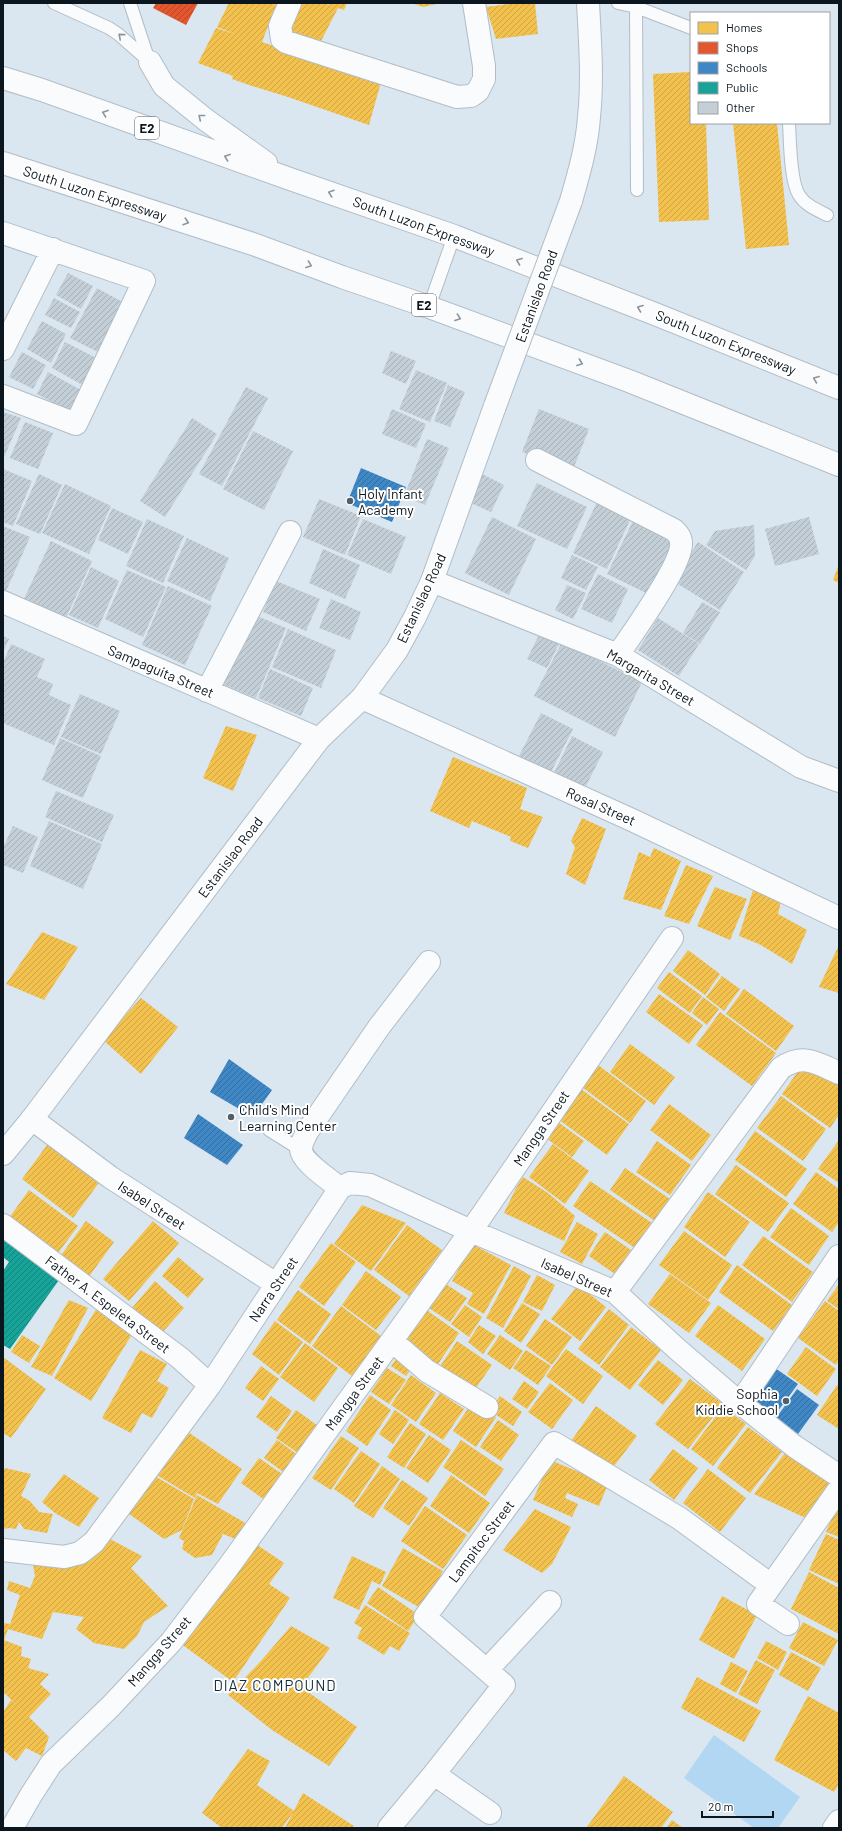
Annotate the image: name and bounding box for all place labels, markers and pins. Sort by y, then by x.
place label: Holy Infant Academy [358,485,423,518]
marker: Holy Infant Academy [345,496,355,506]
place label: Child's Mind Learning Center [239,1101,336,1134]
marker: Child's Mind Learning Center [226,1112,236,1122]
place label: Sophia Kiddie School [695,1385,778,1418]
marker: Sophia Kiddie School [781,1396,791,1406]

